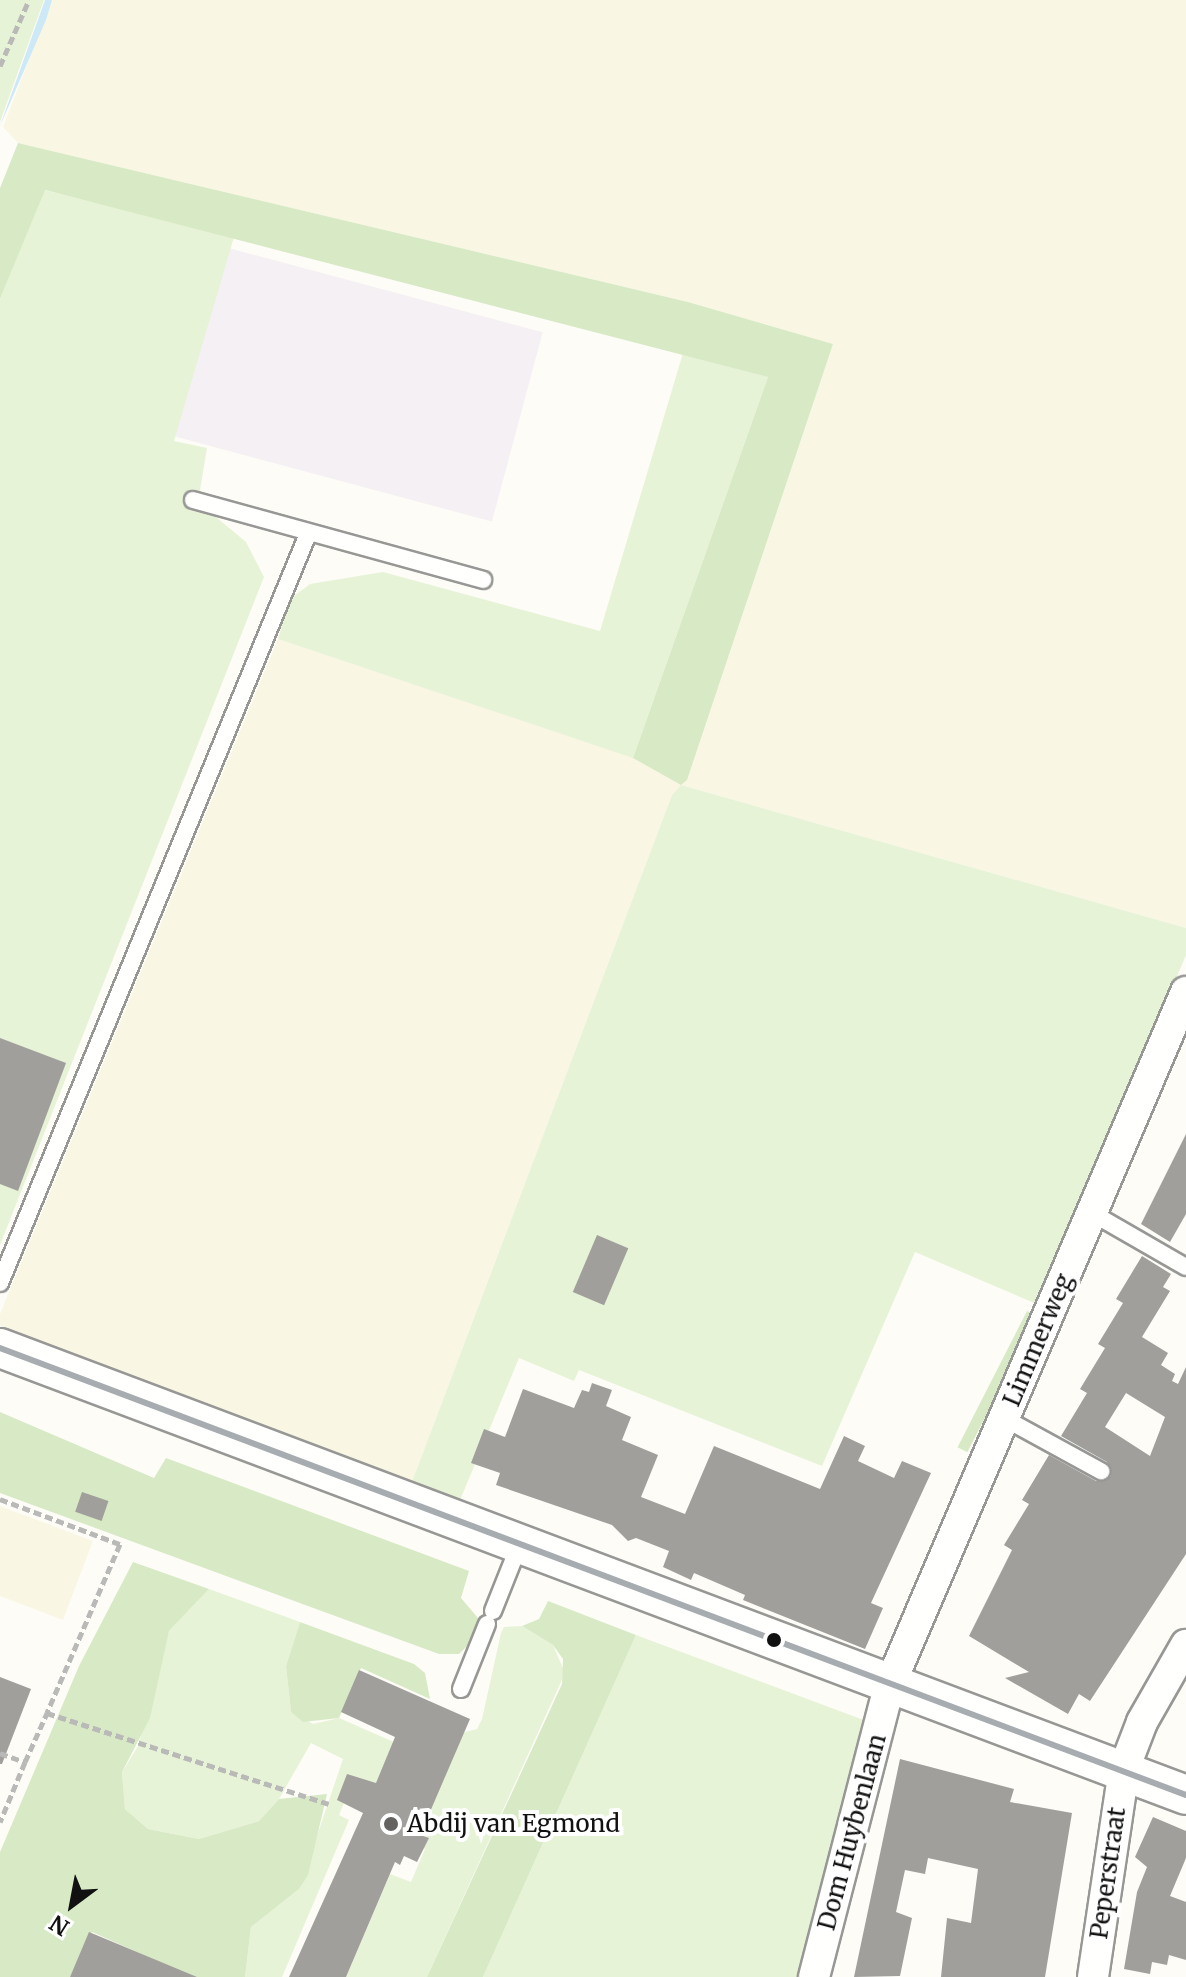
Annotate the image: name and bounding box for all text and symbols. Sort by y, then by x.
street label: Limmerweg [997,1269,1079,1411]
unlabelled marker [766,1632,782,1648]
street label: Dom Huybenlaan [812,1731,892,1933]
street label: Peperstraat [1084,1805,1132,1941]
place label: Abdij van Egmond [407,1810,620,1838]
marker: Abdij van Egmond [382,1815,400,1833]
north arrow [32,1865,112,1945]
text: N [44,1909,74,1942]

